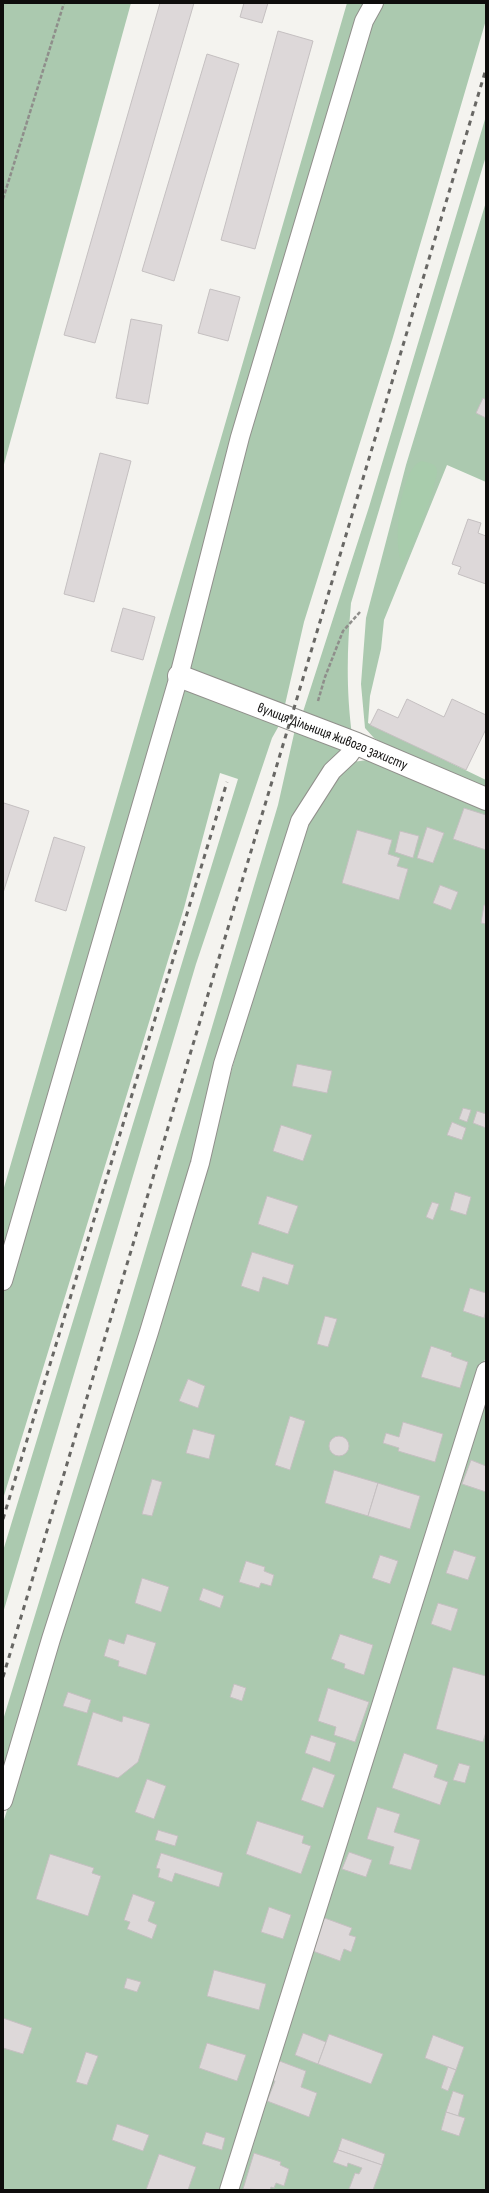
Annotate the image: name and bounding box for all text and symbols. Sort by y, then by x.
street label: вулиця Дільниця живого захисту [255,699,411,774]

